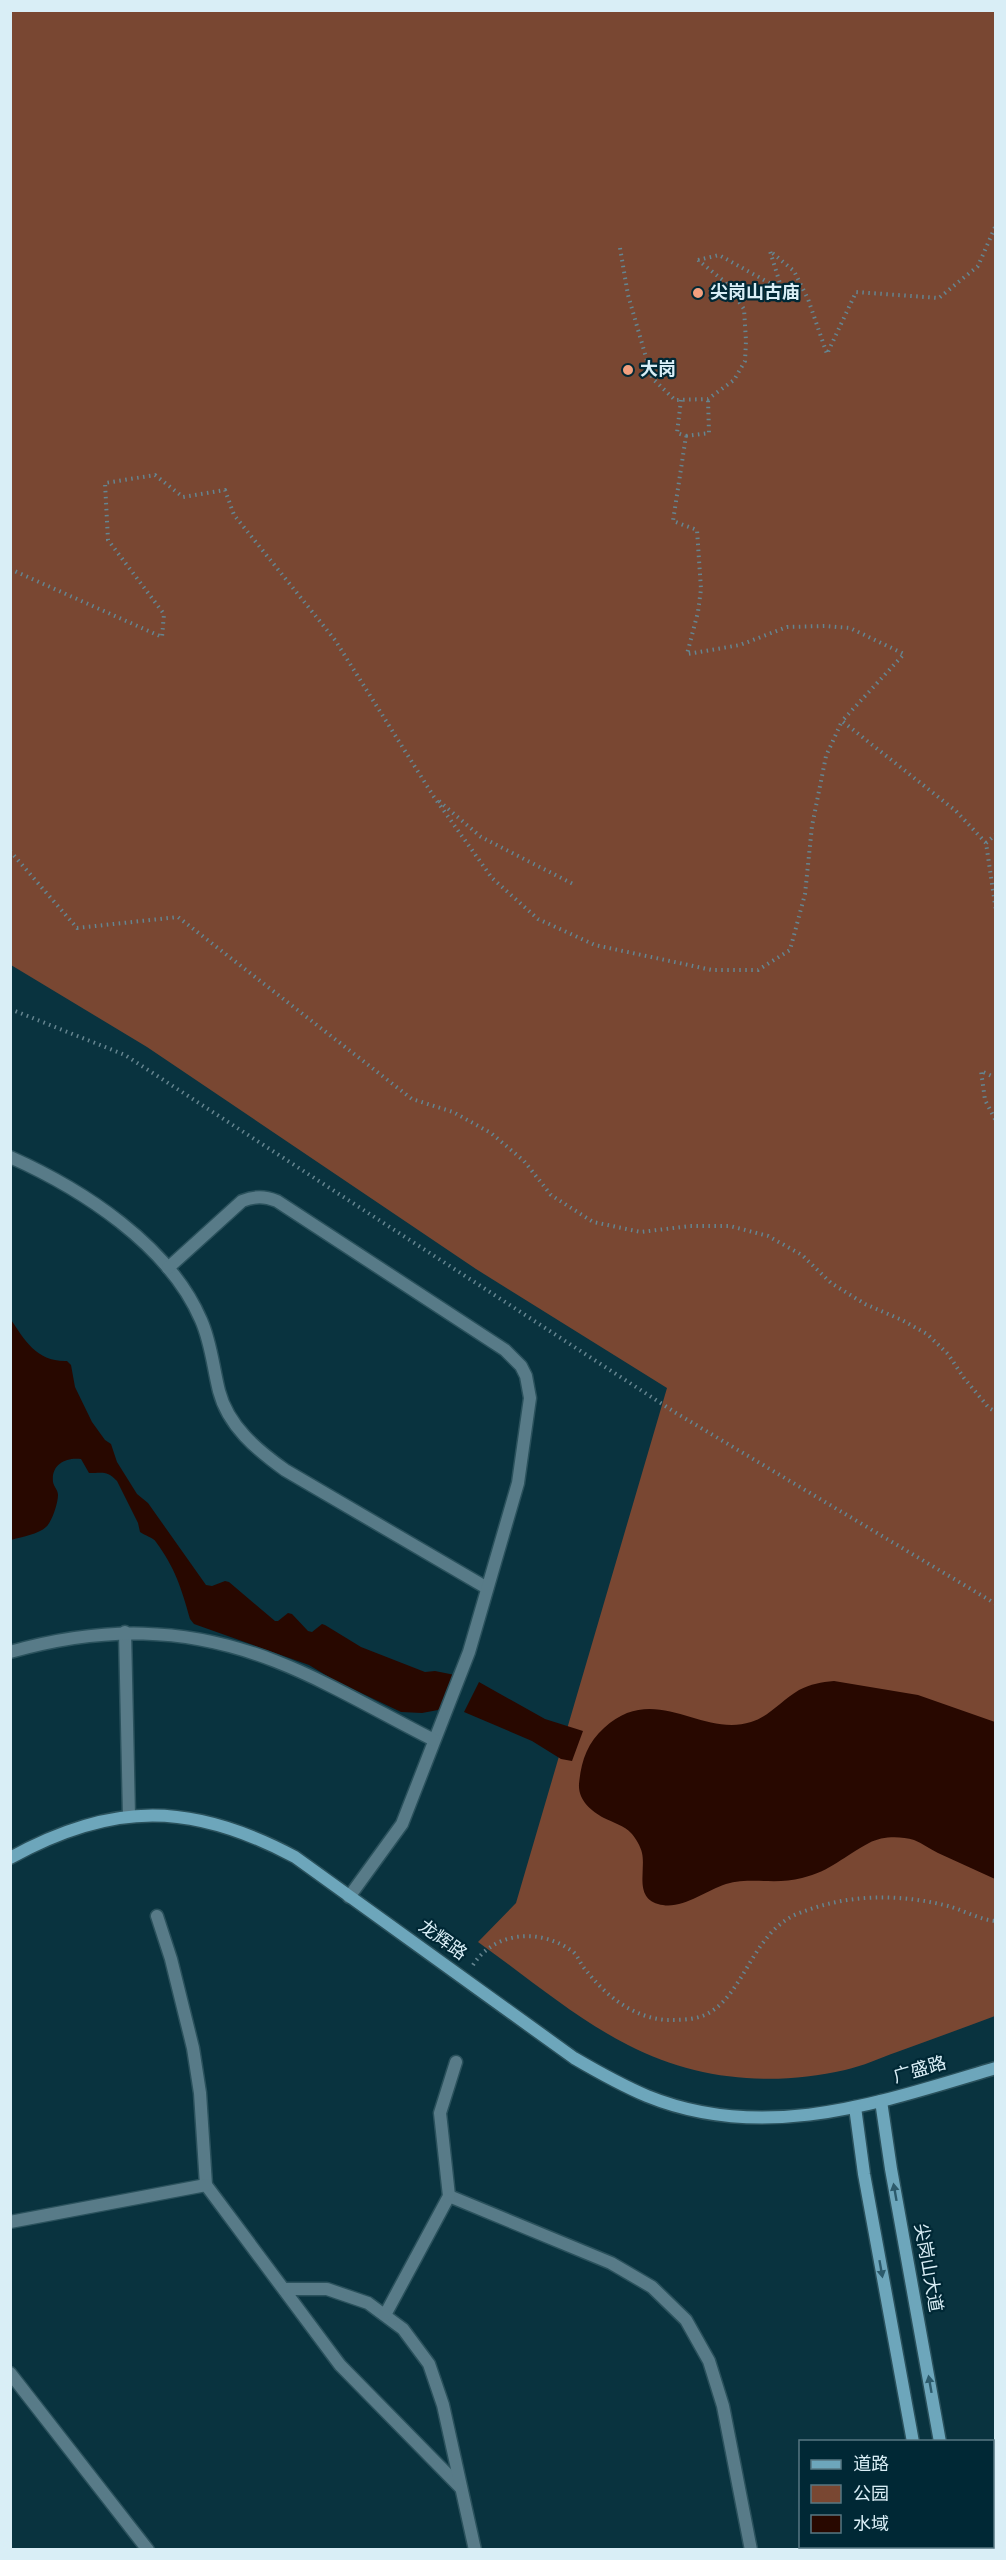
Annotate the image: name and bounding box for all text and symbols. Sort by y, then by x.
place label: 尖岗山古庙 [710,282,800,305]
marker: 尖岗山古庙 [691,286,705,300]
place label: 大岗 [640,359,676,382]
marker: 大岗 [621,363,635,377]
street label: 龙辉路 [413,1916,471,1966]
street label: 广盛路 [891,2053,949,2089]
one-way arrow [890,2182,899,2201]
street label: 尖岗山大道 [908,2222,946,2314]
one-way arrow [877,2259,886,2278]
one-way arrow [925,2374,934,2393]
legend [799,2440,994,2548]
text: 道路 [853,2454,889,2477]
text: 公园 [853,2484,889,2507]
text: 水域 [853,2514,889,2537]

